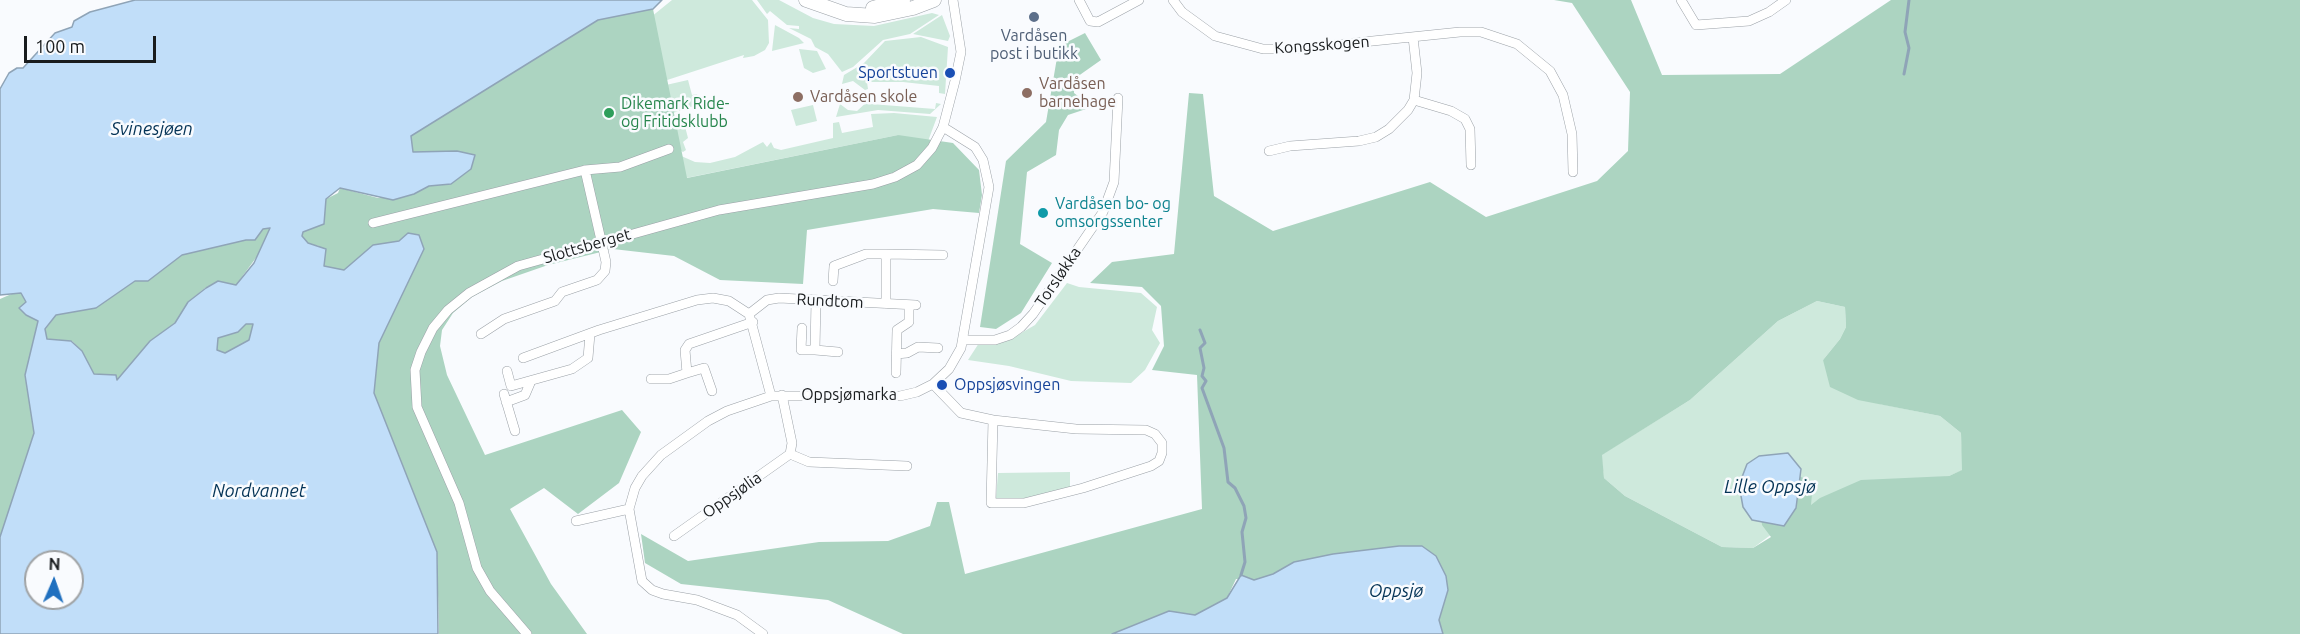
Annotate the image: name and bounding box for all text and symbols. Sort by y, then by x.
marker: Vardåsen post i butikk [1027,10,1041,24]
scale bar [27,24,159,62]
place label: Vardåsen post i butikk [990,26,1078,64]
street label: Kongsskogen [1274,32,1370,58]
text: 100 m [35,36,85,56]
place label: Sportstuen [858,63,938,83]
marker: Sportstuen [943,66,957,80]
place label: Vardåsen barnehage [1039,74,1116,112]
marker: Vardåsen barnehage [1020,86,1034,100]
place label: Vardåsen skole [810,87,917,107]
marker: Vardåsen skole [791,90,805,104]
place label: Dikemark Ride- og Fritidsklubb [621,94,729,132]
marker: Dikemark Ride- og Fritidsklubb [602,106,616,120]
water label: Svinesjøen [111,118,193,140]
place label: Vardåsen bo- og omsorgssenter [1055,194,1171,232]
marker: Vardåsen bo- og omsorgssenter [1036,206,1050,220]
street label: Slottsberget [541,224,633,268]
street label: Torsløkka [1031,243,1085,311]
street label: Rundtom [796,290,864,312]
place label: Oppsjøsvingen [954,375,1060,395]
marker: Oppsjøsvingen [935,378,949,392]
street label: Oppsjømarka [801,385,897,405]
street label: Oppsjølia [699,468,765,522]
water label: Lille Oppsjø [1724,476,1816,498]
water label: Nordvannet [212,480,306,502]
north arrow [24,550,84,610]
text: N [48,555,61,573]
water label: Oppsjø [1369,580,1423,602]

